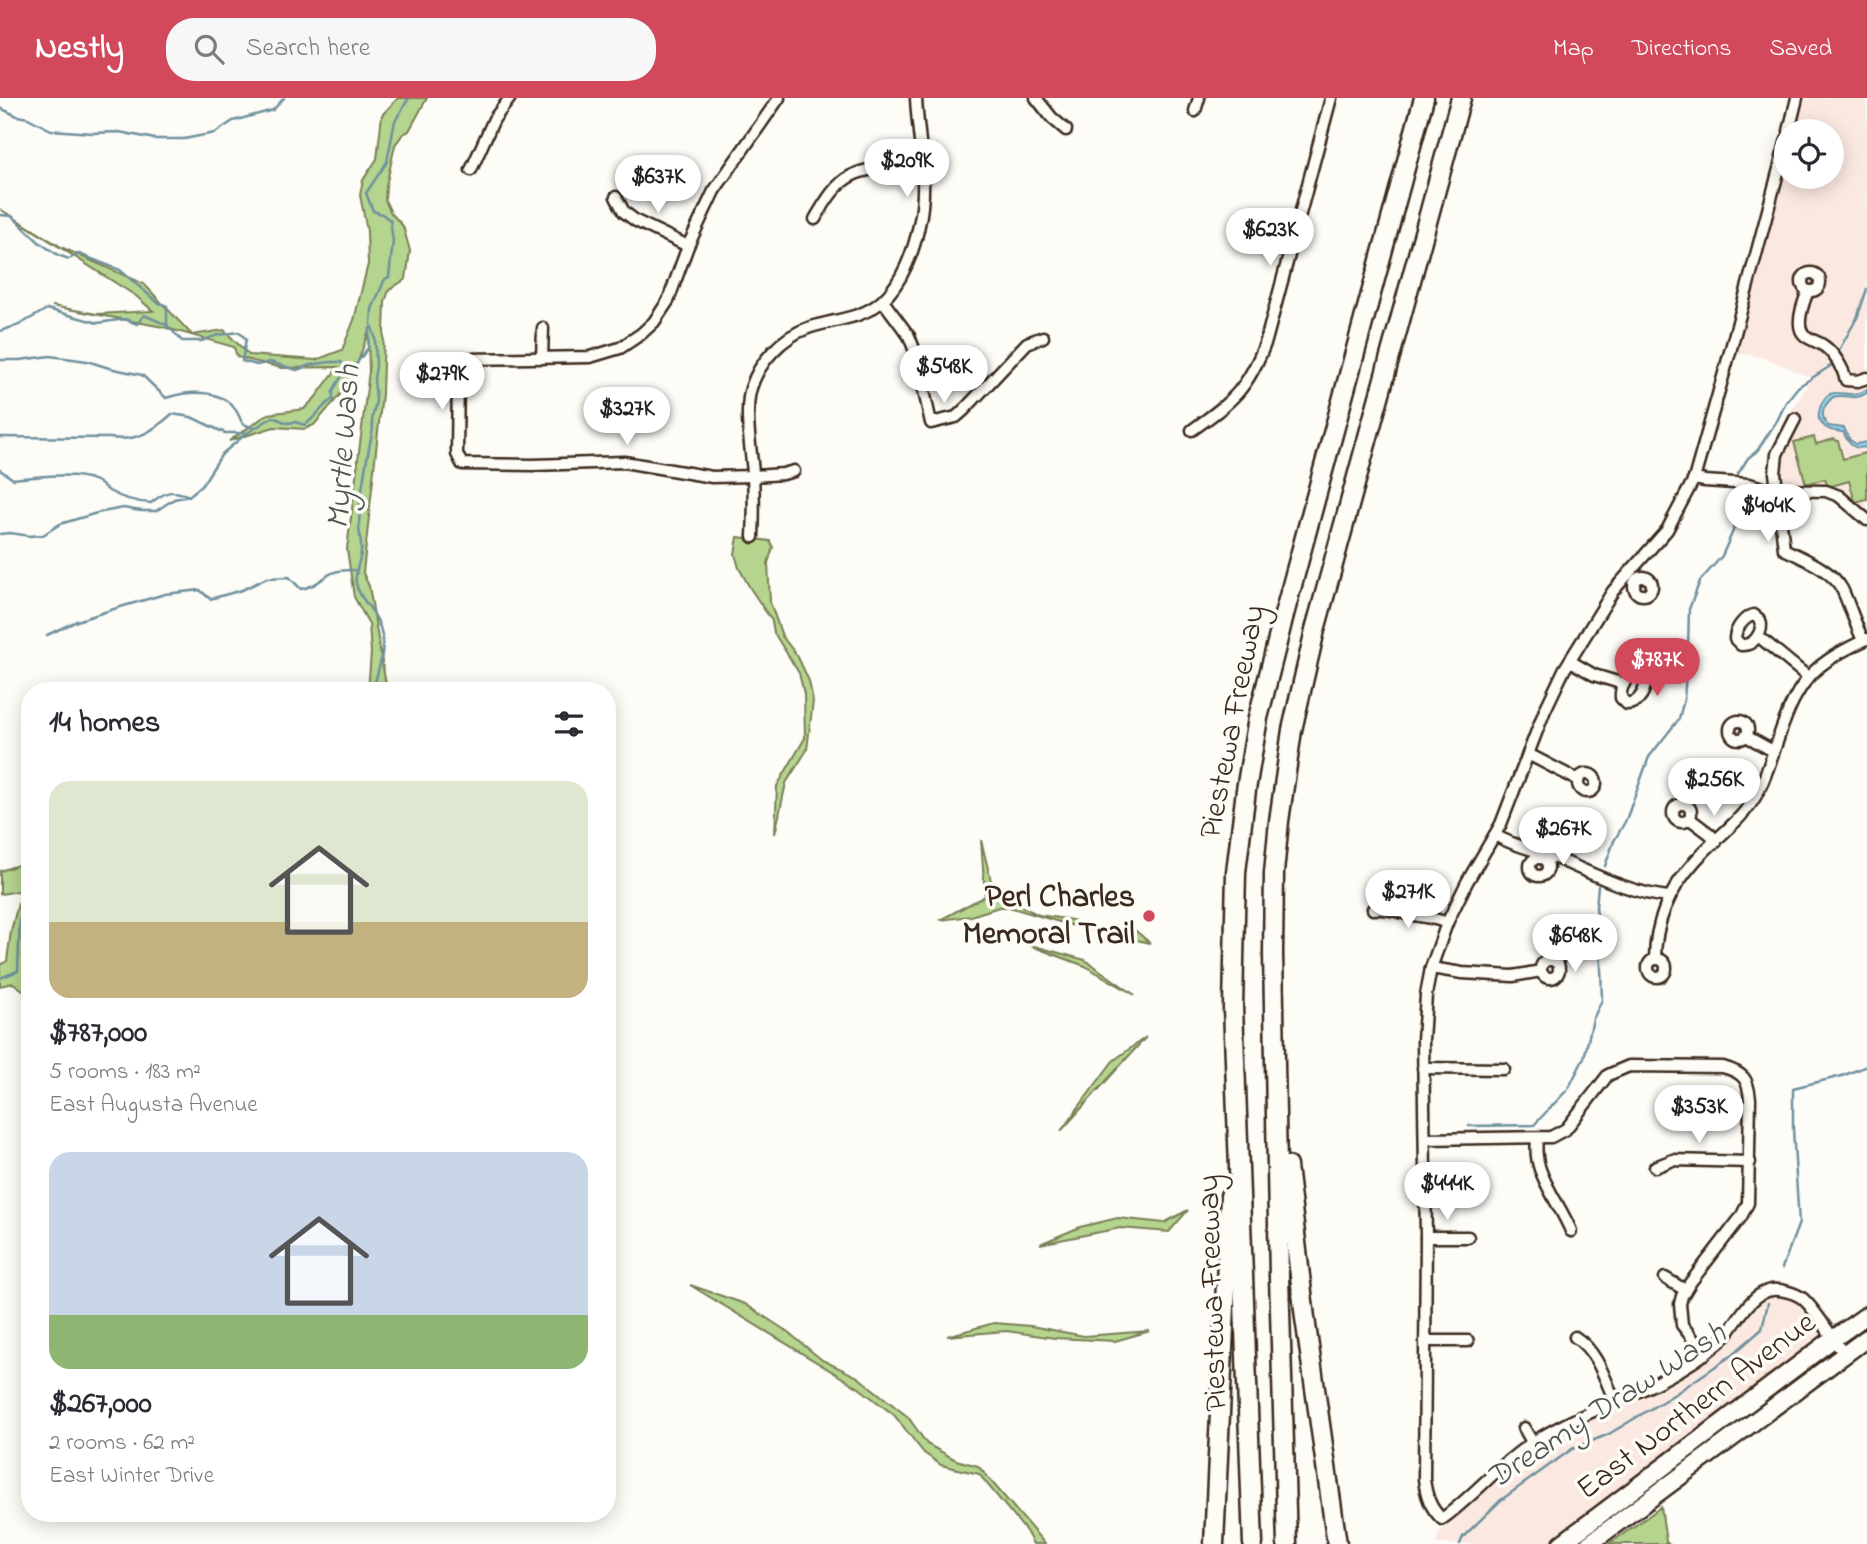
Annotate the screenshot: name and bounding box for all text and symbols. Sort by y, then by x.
search box [166,18,656,81]
text: Nestly [35,25,124,73]
icon: search [190,30,228,68]
text: Search here [246,30,370,68]
text: Map [1553,32,1594,67]
text: Directions [1632,32,1731,67]
text: Saved [1769,32,1832,67]
map controls [1774,119,1844,189]
button: locate [1774,119,1844,189]
pin: $209K [858,140,956,199]
text: $209K [880,145,934,178]
pin: $637K [609,156,707,215]
text: $637K [631,161,685,194]
pin: $623K [1221,208,1319,268]
text: $623K [1242,214,1298,247]
pin: $548K [895,345,993,405]
text: $548K [916,351,972,384]
pin: $279K [393,352,491,412]
text: $279K [416,358,468,391]
water label: Myrtle Wash [315,362,375,531]
pin: $327K [578,388,676,447]
text: $327K [599,393,655,426]
pin: $404K [1719,484,1817,544]
text: $404K [1741,490,1795,523]
street label: Piestewa Freeway [1188,601,1280,843]
pin: $787K [1608,638,1706,698]
text: $787K [1631,644,1683,677]
text: 14 homes [49,702,160,746]
icon: filters [550,705,588,743]
pin: $256K [1665,758,1763,818]
text: $256K [1684,764,1744,797]
pin: $267K [1514,808,1612,867]
text: $267K [1535,813,1591,846]
icon: home [256,827,382,953]
pin: $271K [1359,870,1457,930]
place label: Perl Charles Memoral Trail [963,875,1135,959]
text: $271K [1381,876,1435,909]
marker: Perl Charles Memoral Trail [1141,908,1157,924]
pin: $648K [1526,914,1624,974]
text: $648K [1548,920,1602,953]
text: $787,000 [49,1012,147,1056]
text: 5 rooms · 183 m² [49,1056,201,1089]
pin: $353K [1650,1086,1748,1145]
text: East Augusta Avenue [49,1089,258,1122]
text: $353K [1670,1091,1728,1124]
pin: $444K [1398,1162,1496,1222]
text: $444K [1420,1168,1474,1201]
street label: Piestewa Freeway [1186,1174,1242,1412]
icon: home [256,1198,382,1324]
street label: East Northern Avenue [1567,1301,1827,1513]
water label: Dreamy Draw Wash [1478,1311,1737,1503]
text: $267,000 [49,1383,152,1427]
text: 2 rooms · 62 m² [49,1427,195,1460]
text: East Winter Drive [49,1460,214,1493]

